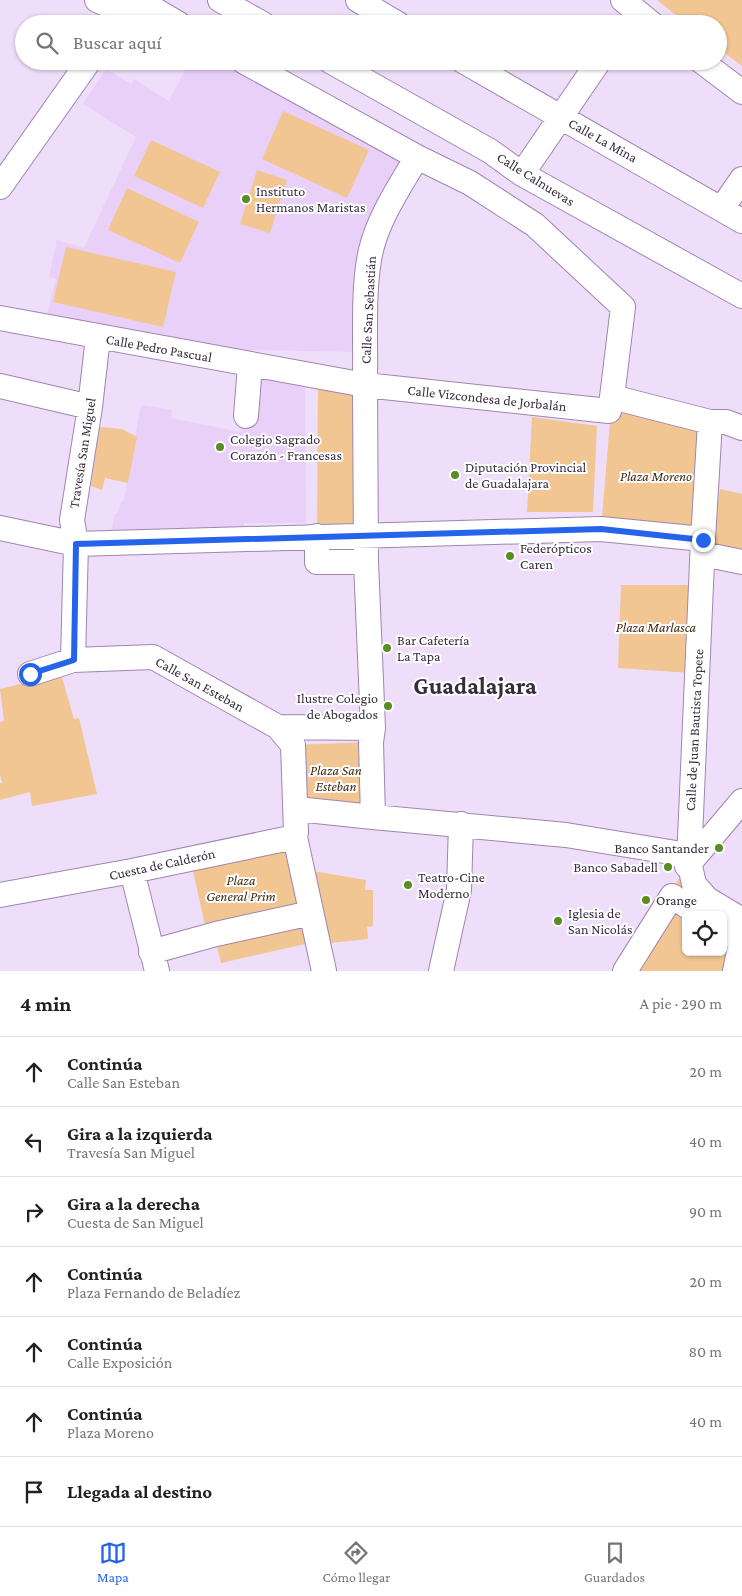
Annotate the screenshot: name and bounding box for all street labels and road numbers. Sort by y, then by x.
street label: Calle La Mina [566,115,641,166]
street label: Calle Calnuevas [494,149,578,209]
street label: Calle San Sebastián [357,255,379,364]
street label: Calle Pedro Pascual [105,331,214,365]
street label: Calle Vizcondesa de Jorbalán [407,382,568,414]
street label: Travesía San Miguel [65,396,99,510]
street label: Calle de Juan Bautista Topete [682,648,706,812]
street label: Calle San Esteban [153,653,248,715]
street label: Cuesta de Calderón [107,845,217,883]

